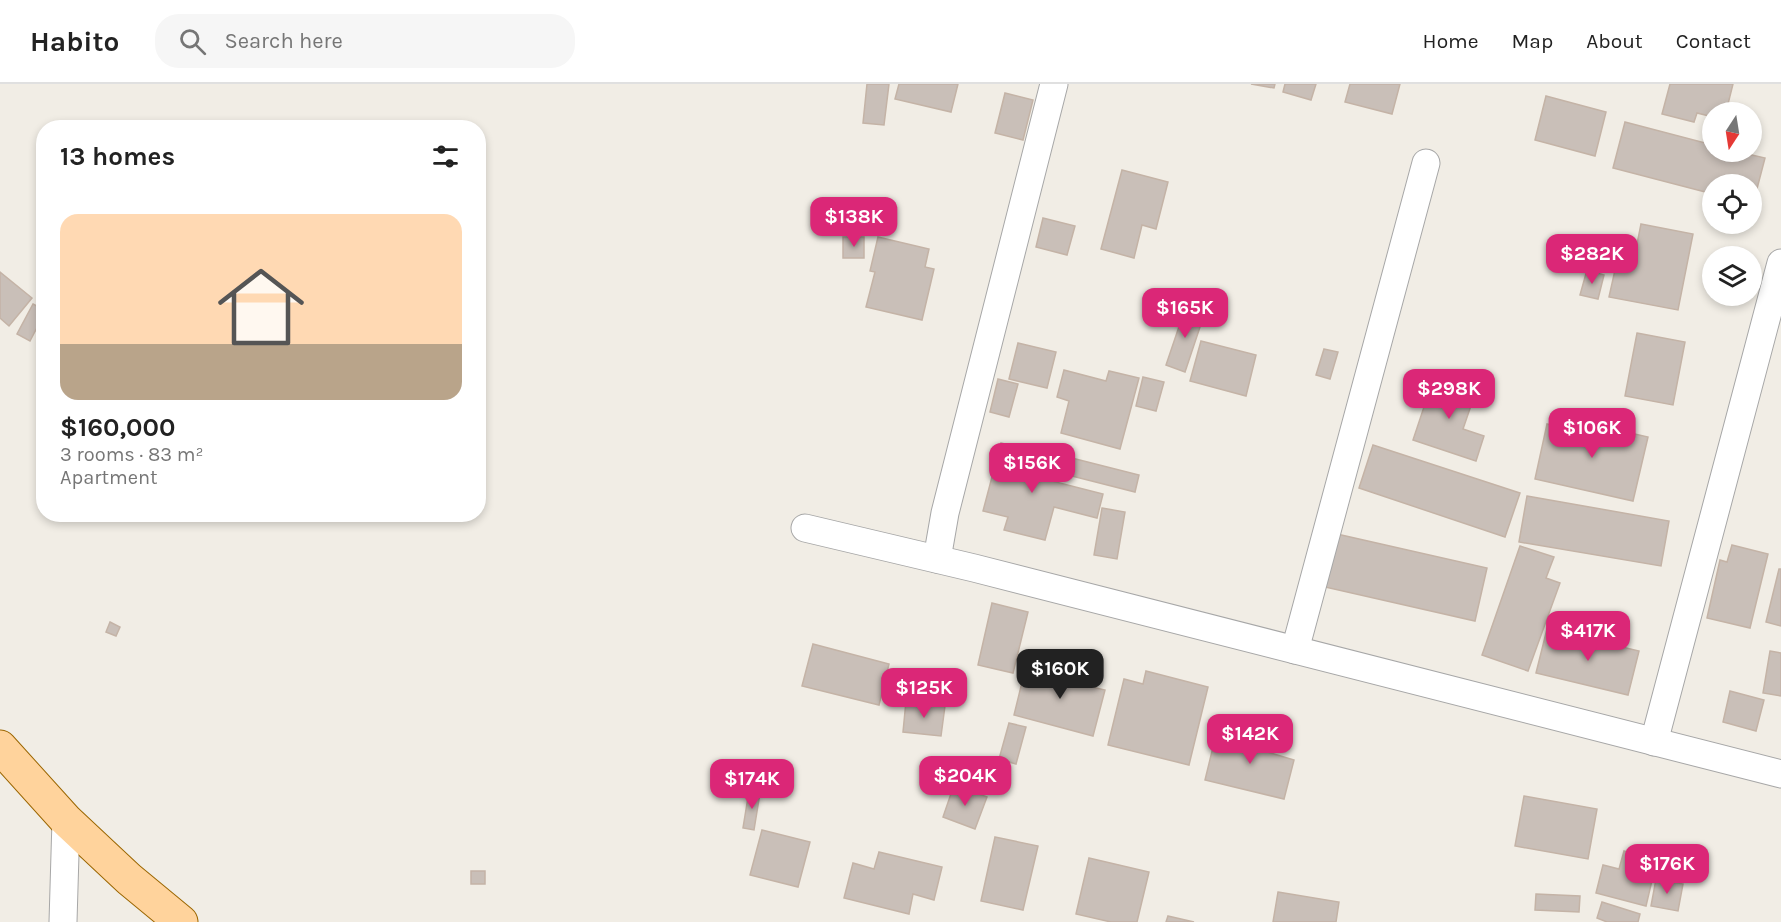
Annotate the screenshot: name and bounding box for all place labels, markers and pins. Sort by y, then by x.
pin: $138K [812,197,896,248]
pin: $282K [1550,234,1634,285]
pin: $165K [1143,288,1227,339]
pin: $298K [1407,369,1491,420]
pin: $106K [1550,408,1634,459]
pin: $156K [990,443,1074,494]
pin: $417K [1546,611,1630,662]
pin: $160K [1018,649,1102,700]
pin: $125K [882,668,966,719]
pin: $142K [1208,714,1292,765]
pin: $204K [923,756,1007,807]
pin: $174K [710,759,794,810]
pin: $176K [1625,844,1709,895]

